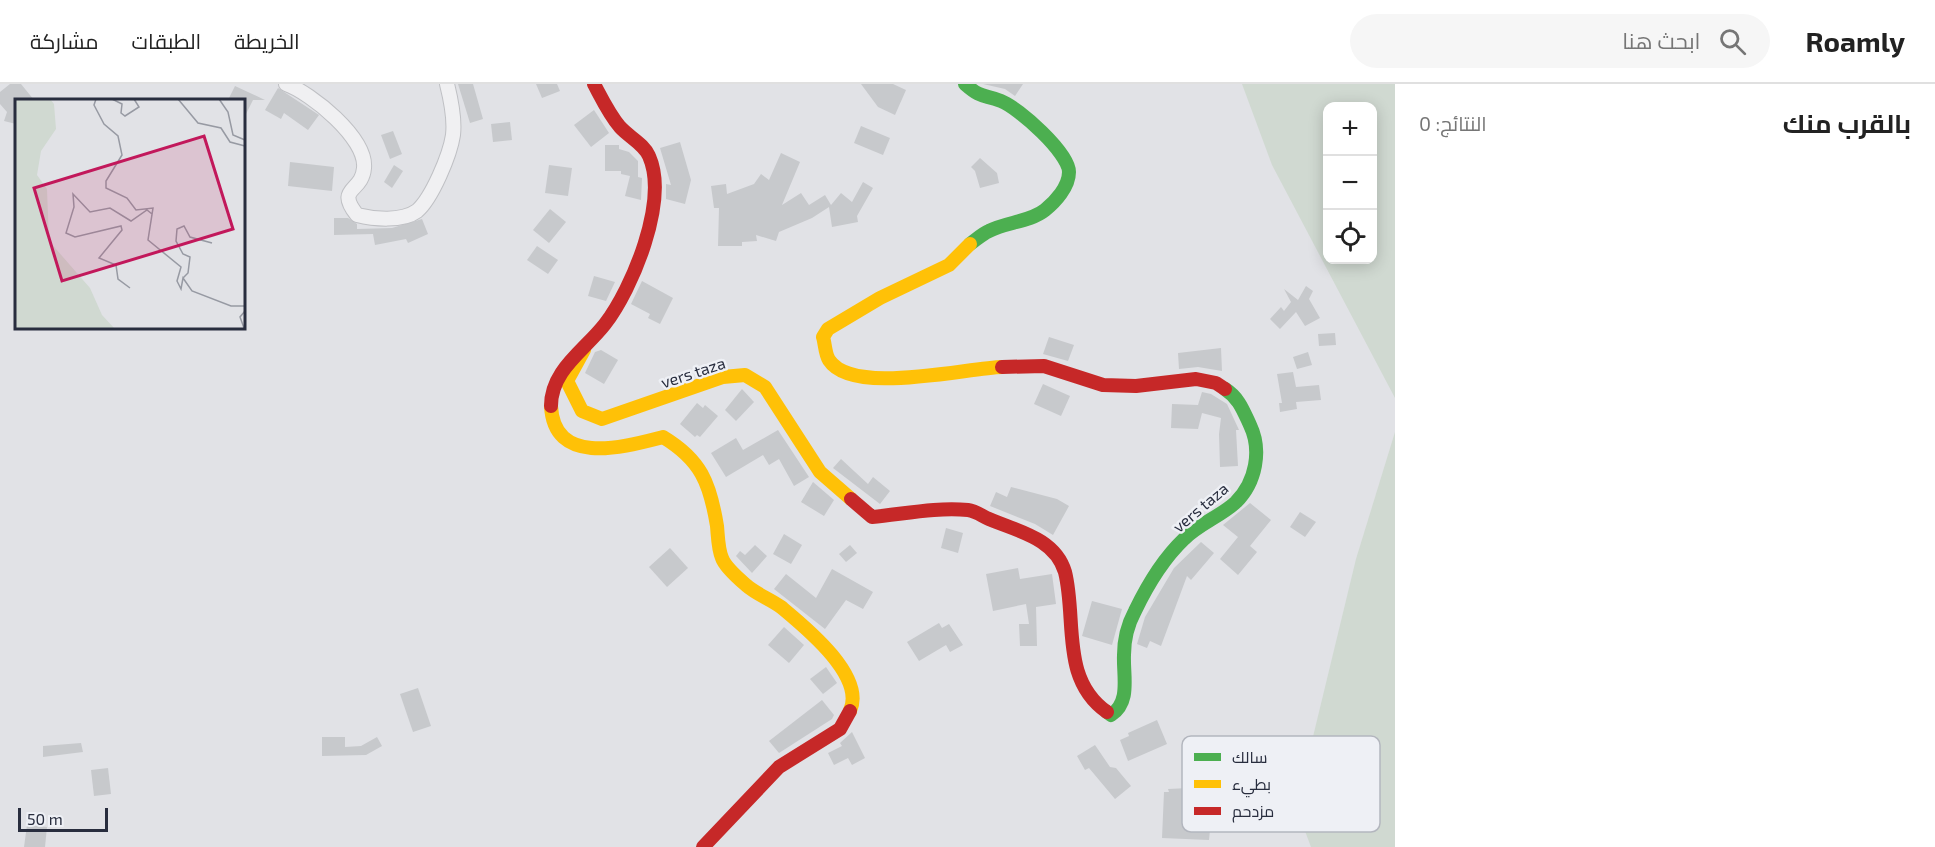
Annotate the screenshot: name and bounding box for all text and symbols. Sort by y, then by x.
search box [1350,14,1770,68]
text: Roamly [1806,24,1905,58]
icon: search [1716,25,1749,58]
text: ابحث هنا [1622,27,1701,53]
text: مشاركة [30,28,99,53]
text: الطبقات [132,28,201,53]
text: الخريطة [234,28,300,53]
inset map [15,99,244,328]
map controls [1323,102,1377,264]
button: + [1323,102,1377,156]
text: بالقرب منك [1783,107,1911,138]
text: النتائج: 0 [1419,111,1487,135]
button: − [1323,156,1377,210]
button: locate [1323,210,1377,264]
street label: vers taza [658,353,728,391]
street label: vers taza [1168,478,1232,536]
legend [1182,736,1380,832]
text: سالك [1232,747,1267,766]
text: بطيء [1232,774,1271,798]
text: مزدحم [1232,801,1274,823]
scale bar [18,805,108,832]
text: 50 m [27,809,63,828]

